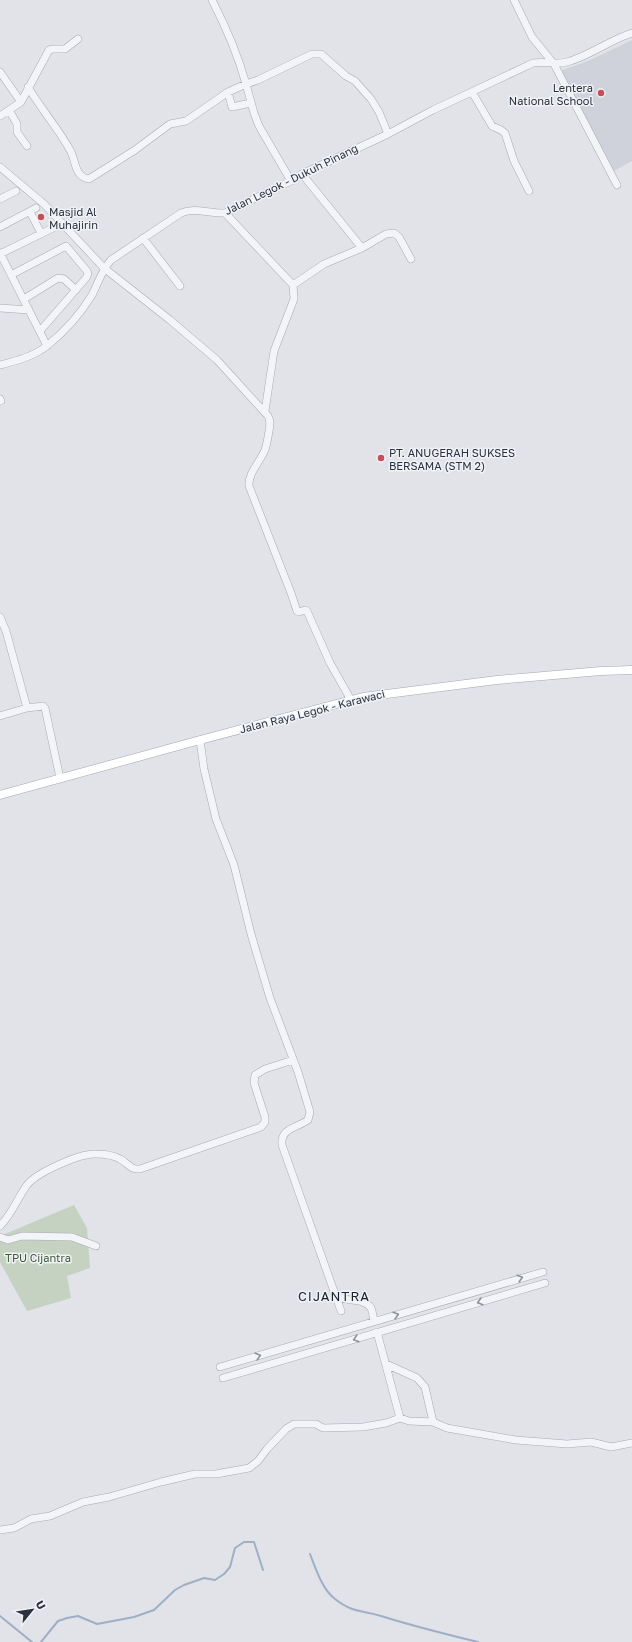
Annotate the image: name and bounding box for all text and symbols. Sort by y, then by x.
place label: Lentera National School [509,81,593,107]
marker: Lentera National School [596,88,606,98]
street label: Jalan Legok - Dukuh Pinang [222,141,360,217]
place label: Masjid Al Muhajirin [49,205,98,231]
marker: Masjid Al Muhajirin [36,212,46,222]
place label: PT. ANUGERAH SUKSES BERSAMA (STM 2) [389,446,515,472]
marker: PT. ANUGERAH SUKSES BERSAMA (STM 2) [376,453,386,463]
street label: Jalan Raya Legok - Karawaci [238,687,386,735]
park label: TPU Cijantra [5,1251,71,1264]
one-way arrow [517,1274,524,1283]
district label: CIJANTRA [298,1288,370,1304]
one-way arrow [477,1297,484,1306]
one-way arrow [392,1311,399,1320]
one-way arrow [352,1334,359,1343]
one-way arrow [254,1352,261,1361]
north arrow [12,1590,52,1630]
text: U [33,1598,49,1611]

